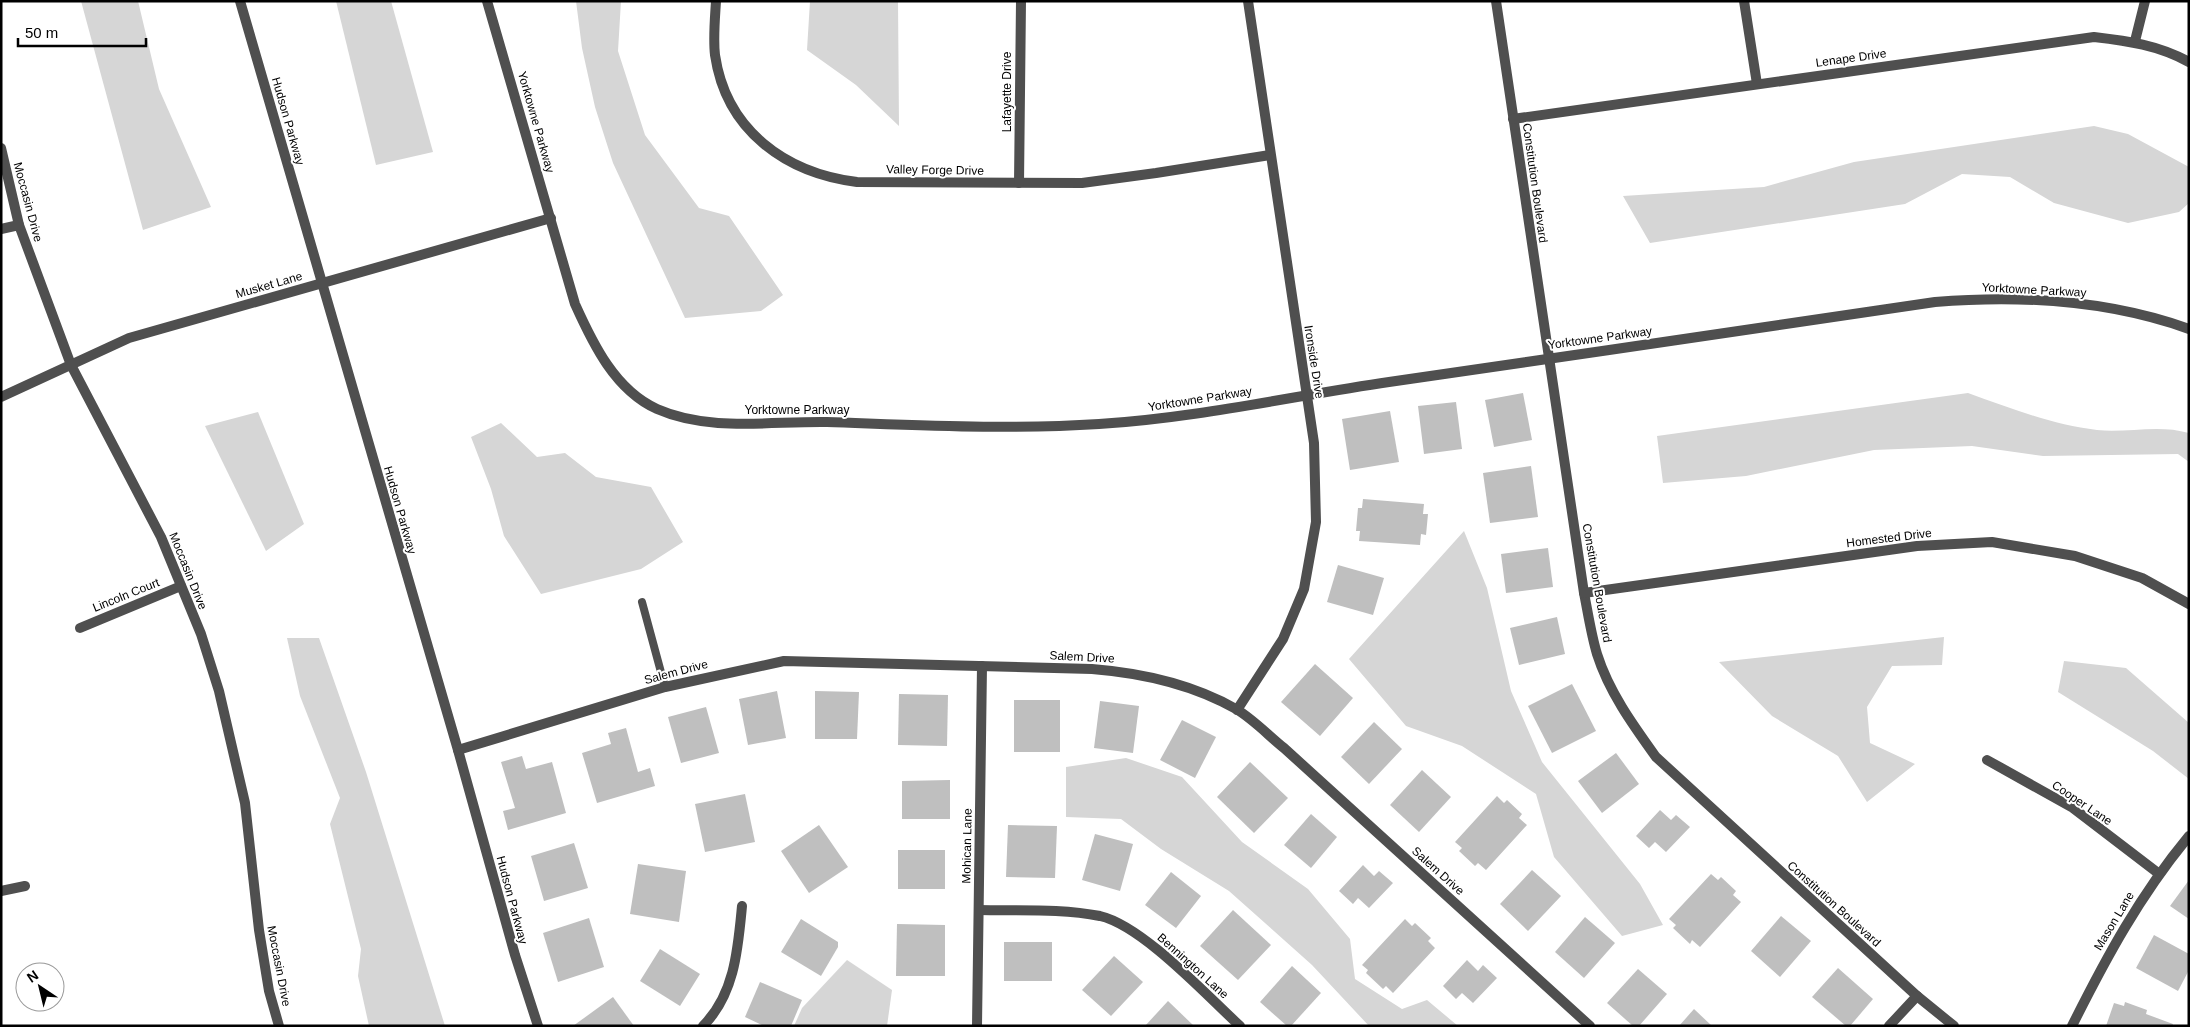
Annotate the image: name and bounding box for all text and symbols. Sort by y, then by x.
scale bar [18,15,145,47]
text: 50 m [25,24,58,41]
street label: Lenape Drive [1815,46,1888,70]
street label: Lafayette Drive [1000,51,1014,132]
street label: Yorktowne Parkway [515,70,557,174]
street label: Hudson Parkway [269,75,307,167]
street label: Constitution Boulevard [1520,122,1550,244]
street label: Moccasin Drive [11,161,45,244]
street label: Valley Forge Drive [886,162,984,178]
street label: Musket Lane [234,269,304,301]
street label: Yorktowne Parkway [1981,280,2087,300]
street label: Ironside Drive [1301,324,1327,400]
street label: Yorktowne Parkway [1547,324,1653,352]
street label: Yorktowne Parkway [1147,384,1253,414]
street label: Yorktowne Parkway [745,403,849,417]
street label: Hudson Parkway [381,464,419,556]
street label: Constitution Boulevard [1580,522,1614,644]
street label: Homested Drive [1845,526,1933,550]
street label: Moccasin Drive [166,530,210,612]
street label: Lincoln Court [91,575,162,615]
street label: Salem Drive [1049,648,1115,666]
street label: Salem Drive [643,657,710,687]
street label: Cooper Lane [2049,778,2115,828]
street label: Mohican Lane [959,808,975,884]
street label: Salem Drive [1409,844,1467,898]
street label: Hudson Parkway [493,854,531,946]
street label: Constitution Boulevard [1784,858,1884,950]
street label: Mason Lane [2091,889,2137,953]
street label: Moccasin Drive [264,924,294,1008]
street label: Bennington Lane [1155,930,1232,1002]
north arrow [15,962,65,1012]
text: N [24,967,41,986]

